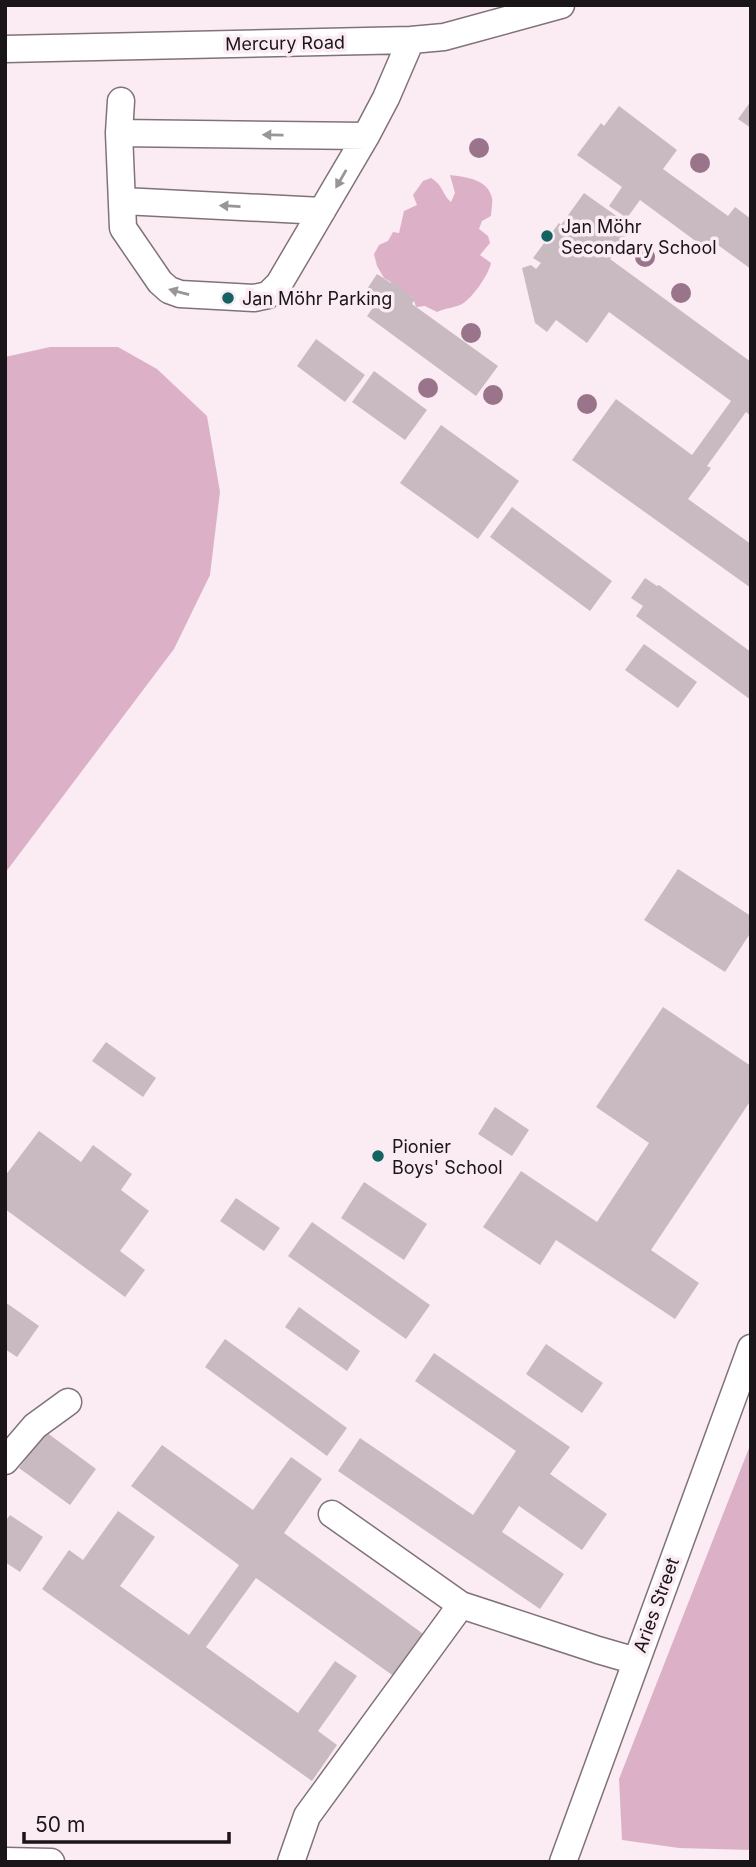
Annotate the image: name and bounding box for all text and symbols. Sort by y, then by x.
street label: Mercury Road [225,31,345,55]
one-way arrow [262,129,284,141]
one-way arrow [335,170,347,189]
one-way arrow [218,201,240,212]
place label: Jan Möhr Secondary School [561,216,717,258]
marker: Jan Möhr Secondary School [539,228,555,244]
one-way arrow [167,286,189,297]
place label: Jan Möhr Parking [242,288,392,309]
marker: Jan Möhr Parking [220,290,236,306]
place label: Pionier Boys' School [392,1136,503,1178]
marker: Pionier Boys' School [370,1148,386,1164]
street label: Aries Street [629,1554,683,1655]
scale bar [24,1800,229,1844]
text: 50 m [35,1812,85,1837]

